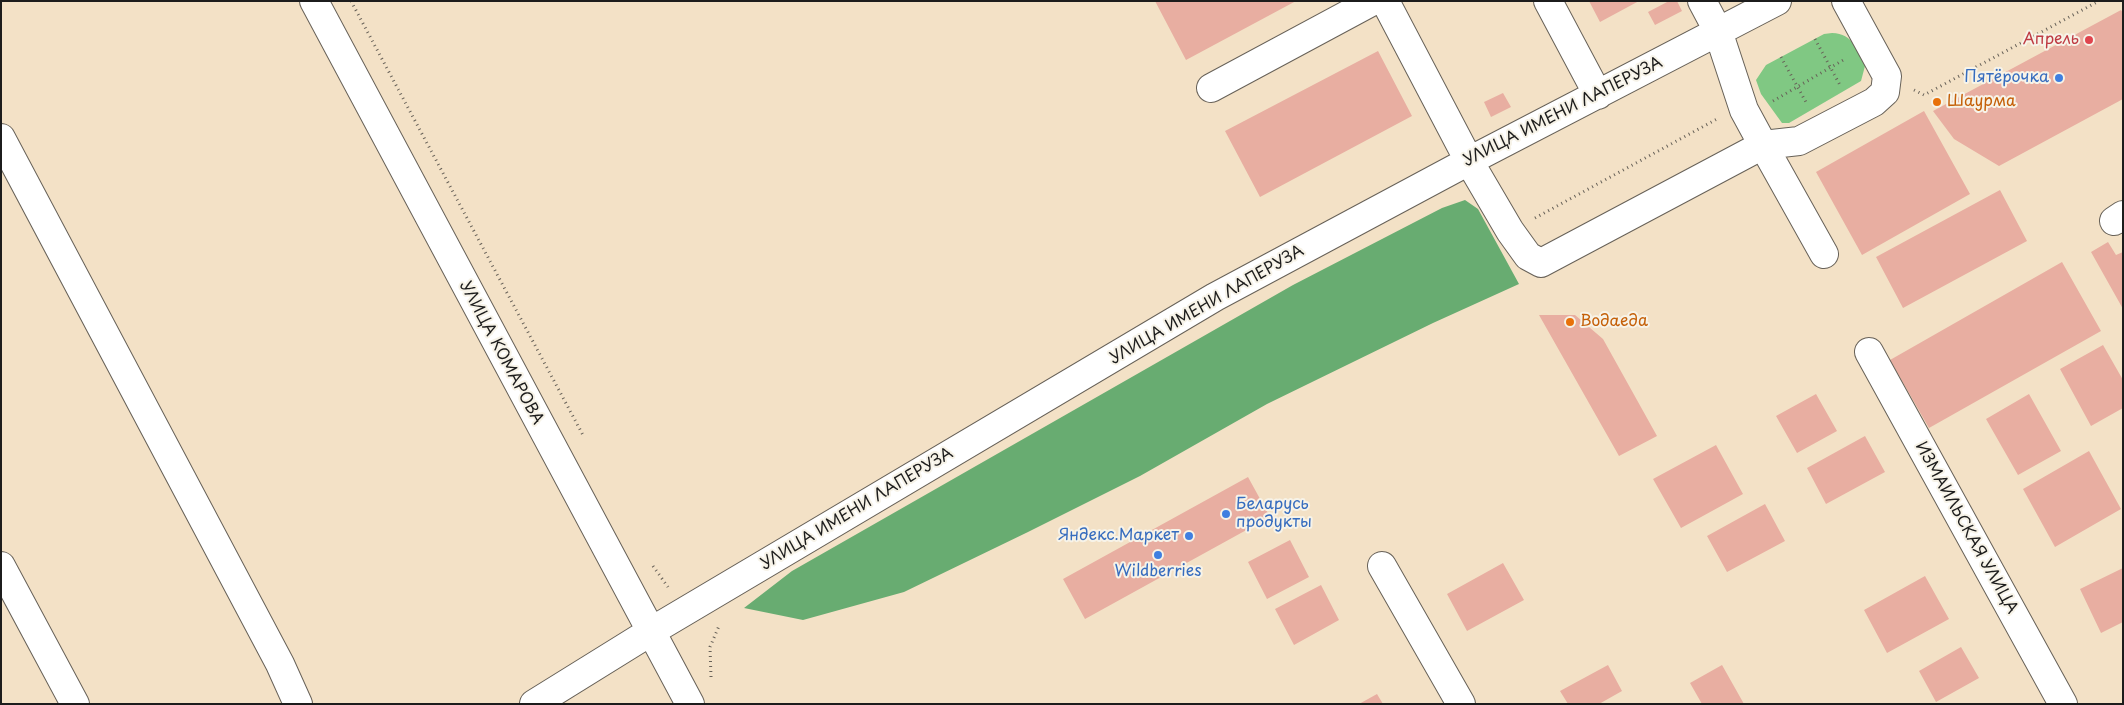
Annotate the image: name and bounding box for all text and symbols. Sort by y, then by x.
place label: Апрель [2023,30,2079,50]
marker: Апрель [2083,34,2095,46]
street label: УЛИЦА ИМЕНИ ЛАПЕРУЗА [1460,53,1666,171]
place label: Пятёрочка [1964,68,2049,88]
marker: Пятёрочка [2053,72,2065,84]
place label: Шаурма [1947,92,2016,112]
marker: Шаурма [1931,96,1943,108]
street label: УЛИЦА ИМЕНИ ЛАПЕРУЗА [1107,241,1307,369]
street label: УЛИЦА КОМАРОВА [455,278,547,428]
place label: Водаеда [1580,312,1648,332]
marker: Водаеда [1564,316,1576,328]
street label: ИЗМАИЛЬСКАЯ УЛИЦА [1911,439,2021,617]
street label: УЛИЦА ИМЕНИ ЛАПЕРУЗА [757,444,957,574]
place label: Беларусь продукты [1236,495,1312,533]
marker: Беларусь продукты [1220,508,1232,520]
place label: Яндекс.Маркет [1058,526,1179,546]
marker: Яндекс.Маркет [1183,530,1195,542]
marker: Wildberries [1152,549,1164,561]
place label: Wildberries [1115,562,1201,582]

